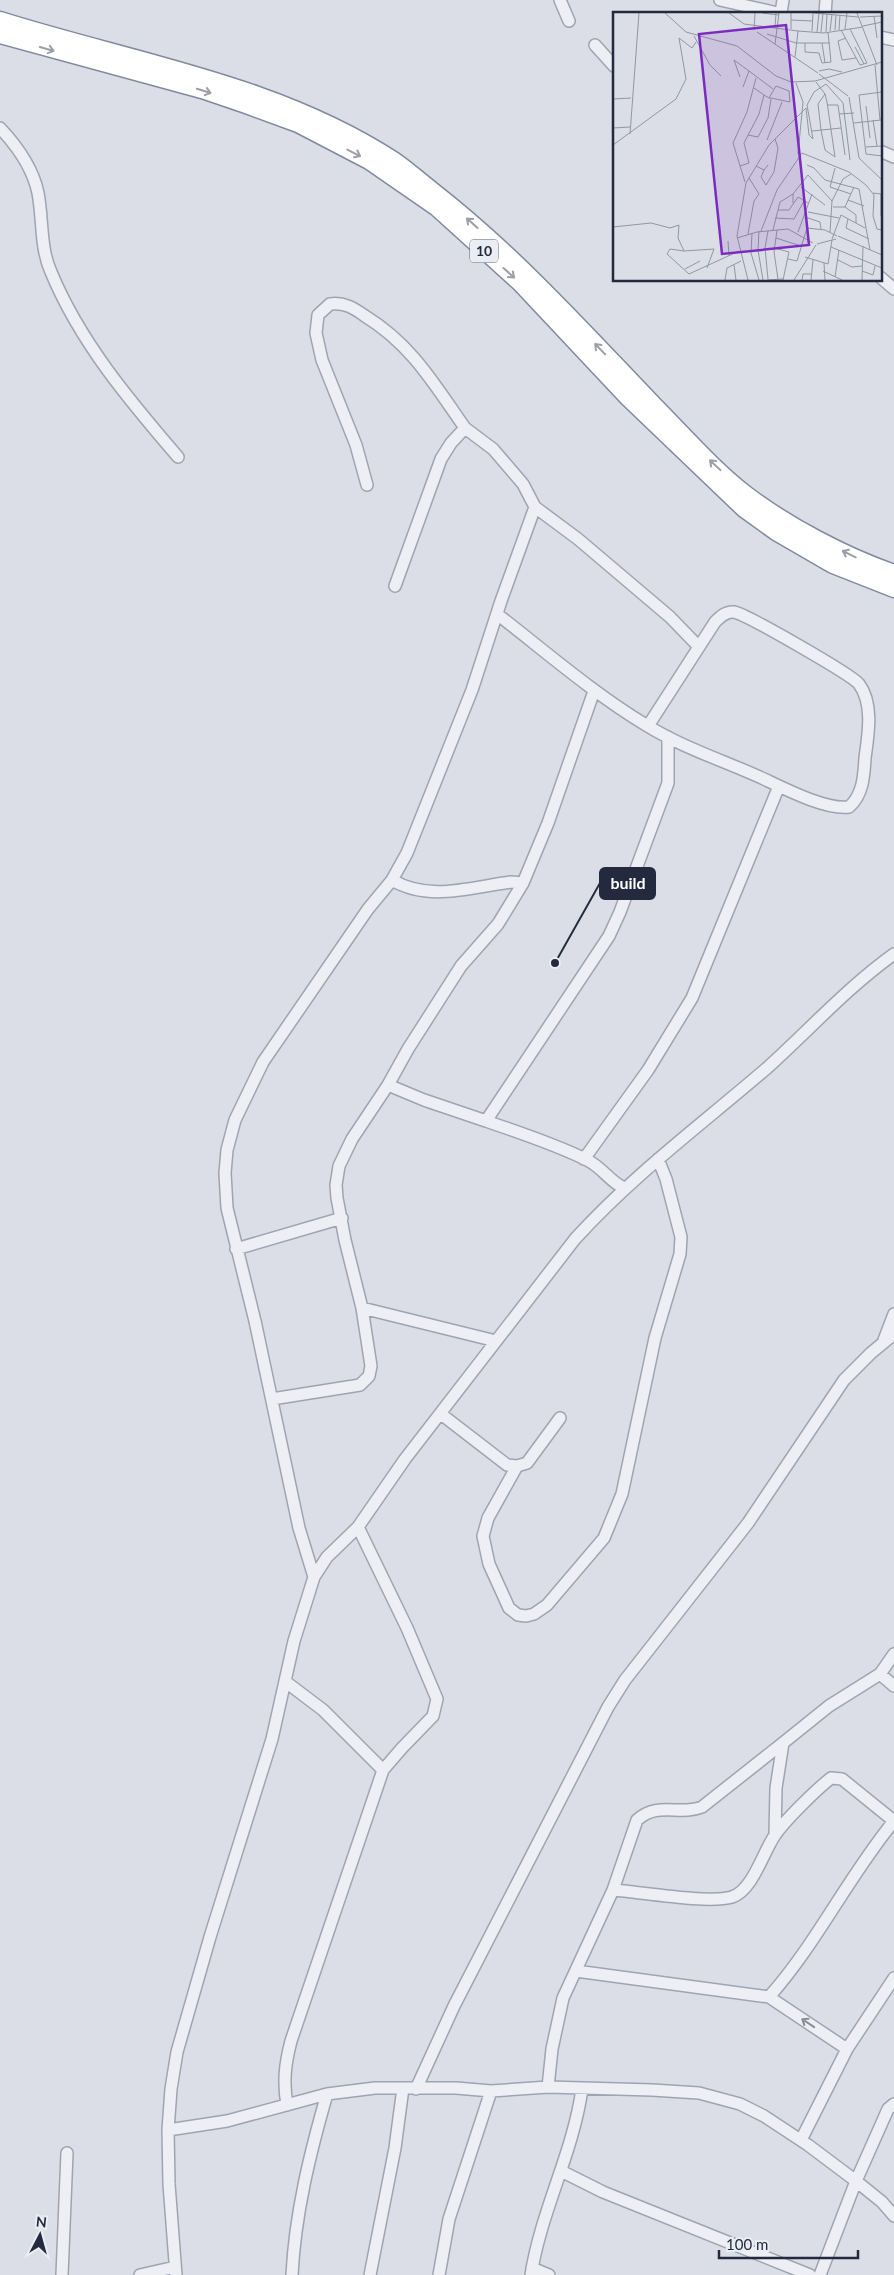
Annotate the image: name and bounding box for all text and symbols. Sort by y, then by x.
inset map [613,12,882,281]
one-way arrow [38,44,54,54]
one-way arrow [195,87,211,97]
one-way arrow [346,148,361,158]
one-way arrow [465,217,478,229]
road number: 10 [470,240,498,262]
one-way arrow [503,267,515,279]
one-way arrow [594,343,606,356]
one-way arrow [708,459,721,471]
one-way arrow [842,549,857,558]
callout: build [600,868,655,899]
text: build [610,873,646,892]
one-way arrow [801,2018,815,2028]
north arrow [15,2210,65,2260]
text: N [35,2213,48,2231]
scale bar [719,2228,858,2260]
text: 100 m [726,2235,768,2253]

